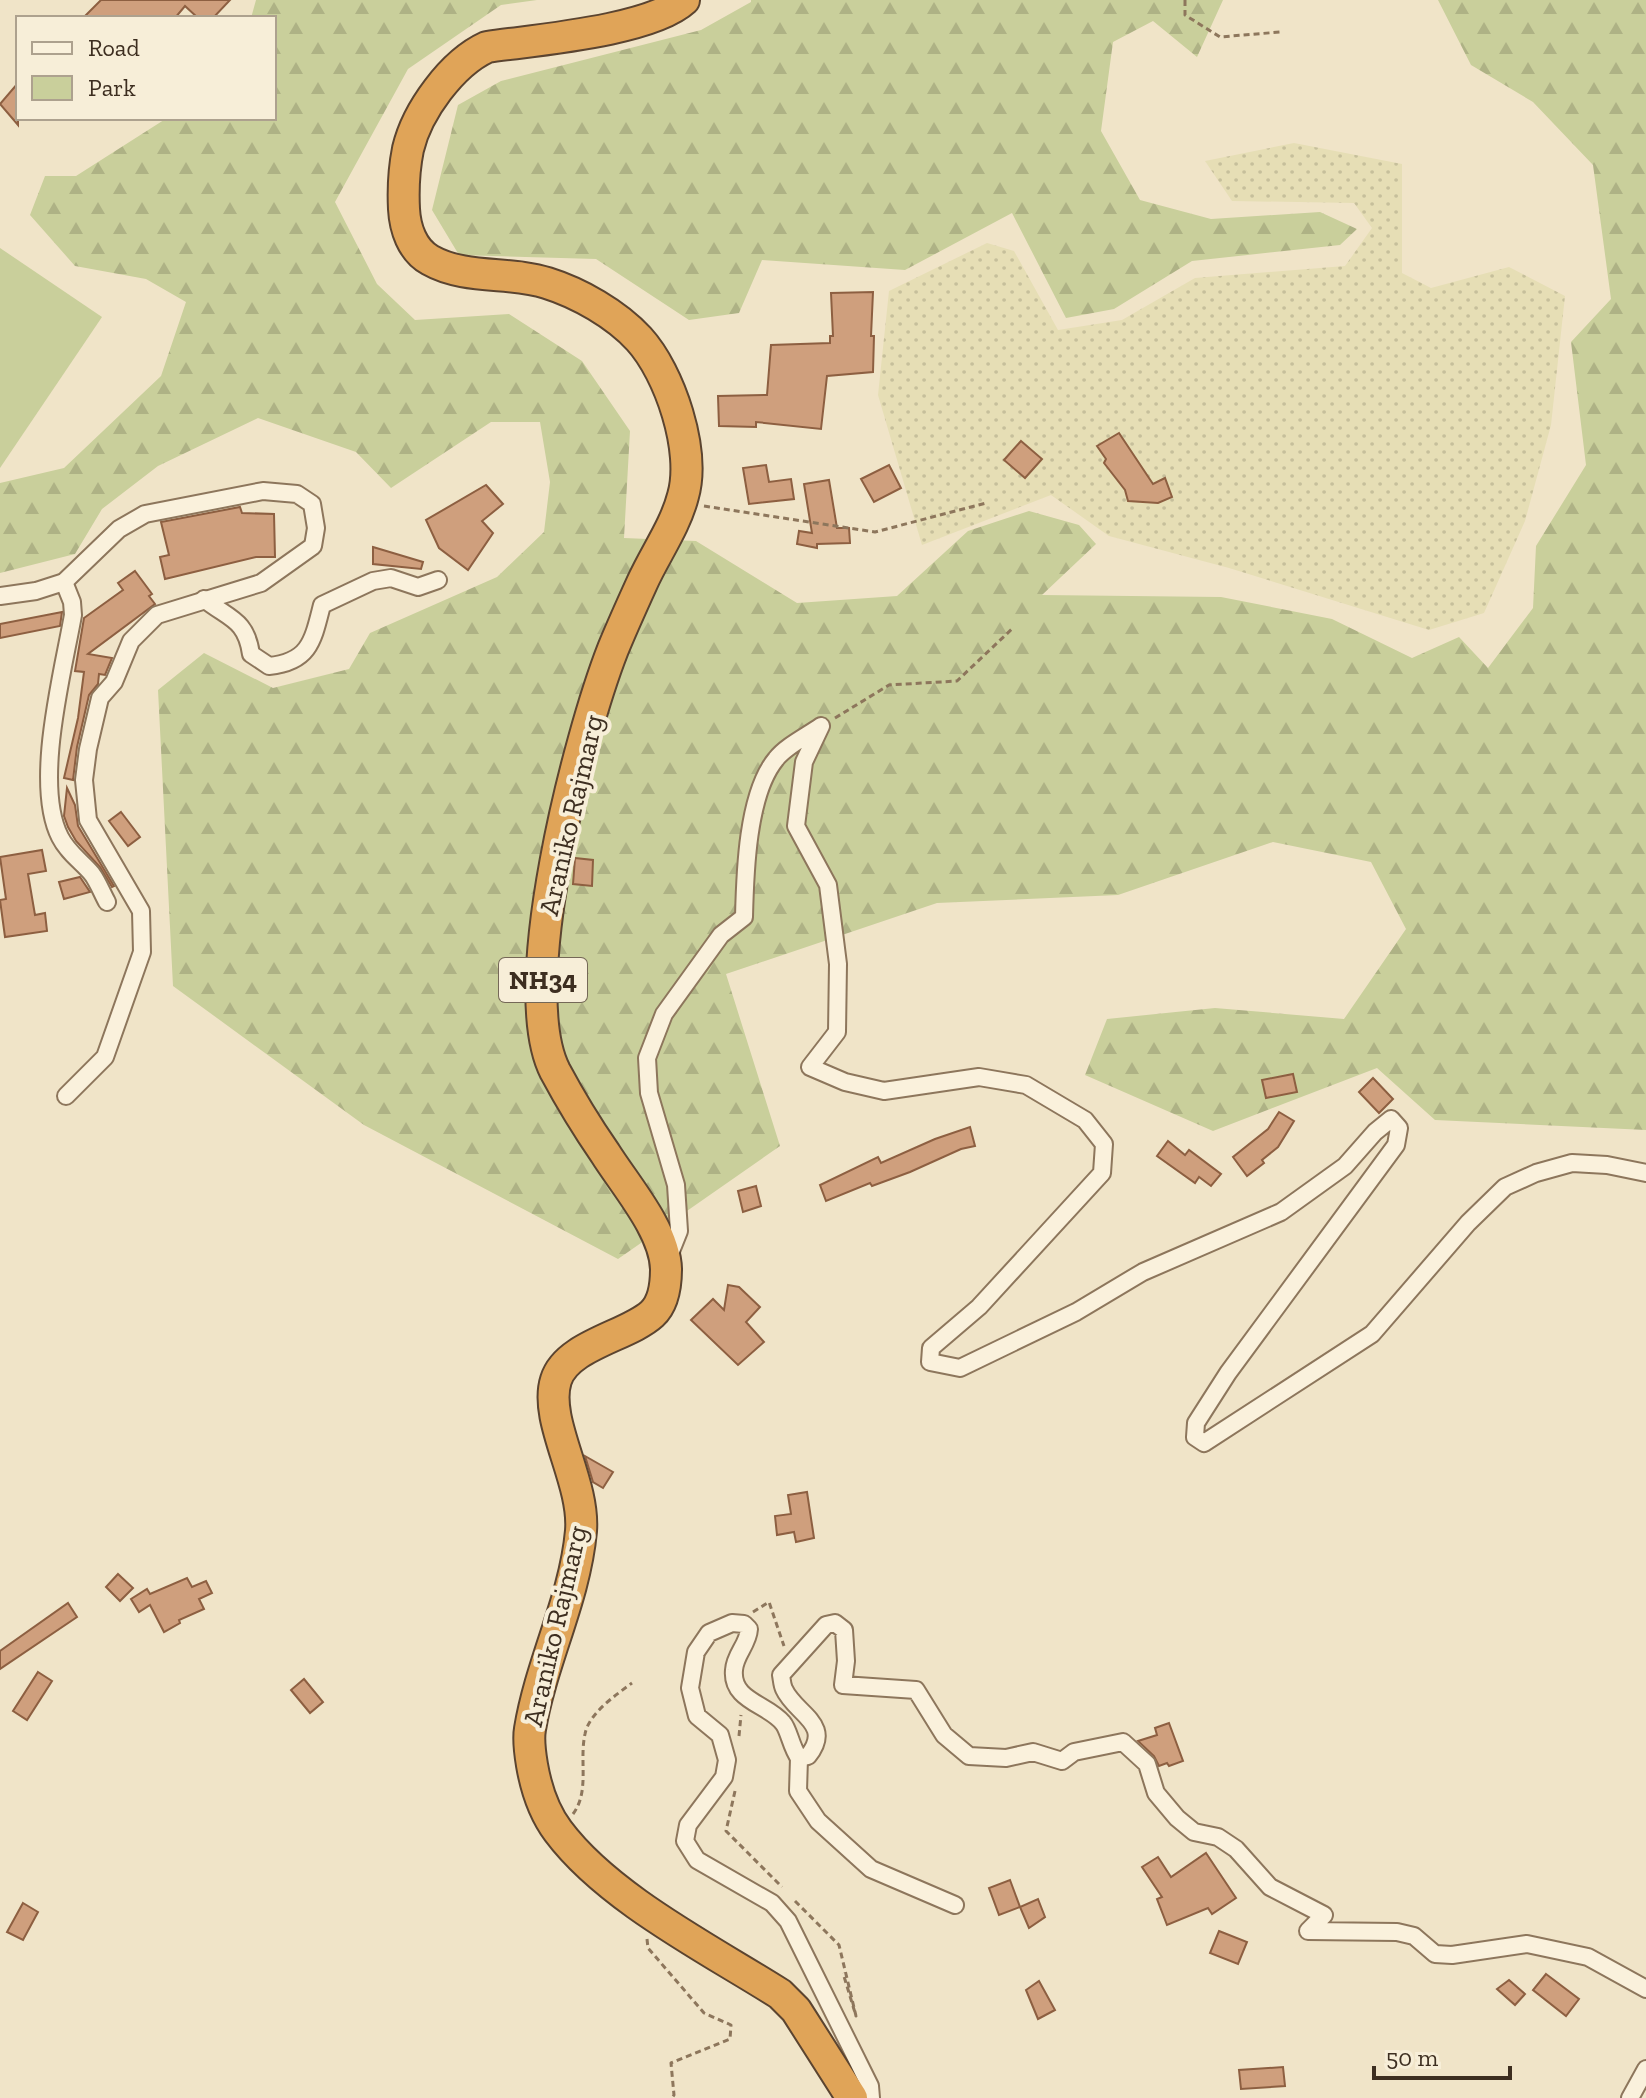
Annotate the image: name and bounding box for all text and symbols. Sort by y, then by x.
legend [16,16,276,120]
text: Road [88,33,140,62]
text: Park [88,73,136,102]
street label: Araniko Rajmarg [532,712,610,918]
road number: NH34 [499,958,587,1002]
street label: Araniko Rajmarg [516,1523,594,1729]
scale bar [1374,2030,1510,2080]
text: 50 m [1386,2043,1439,2072]

